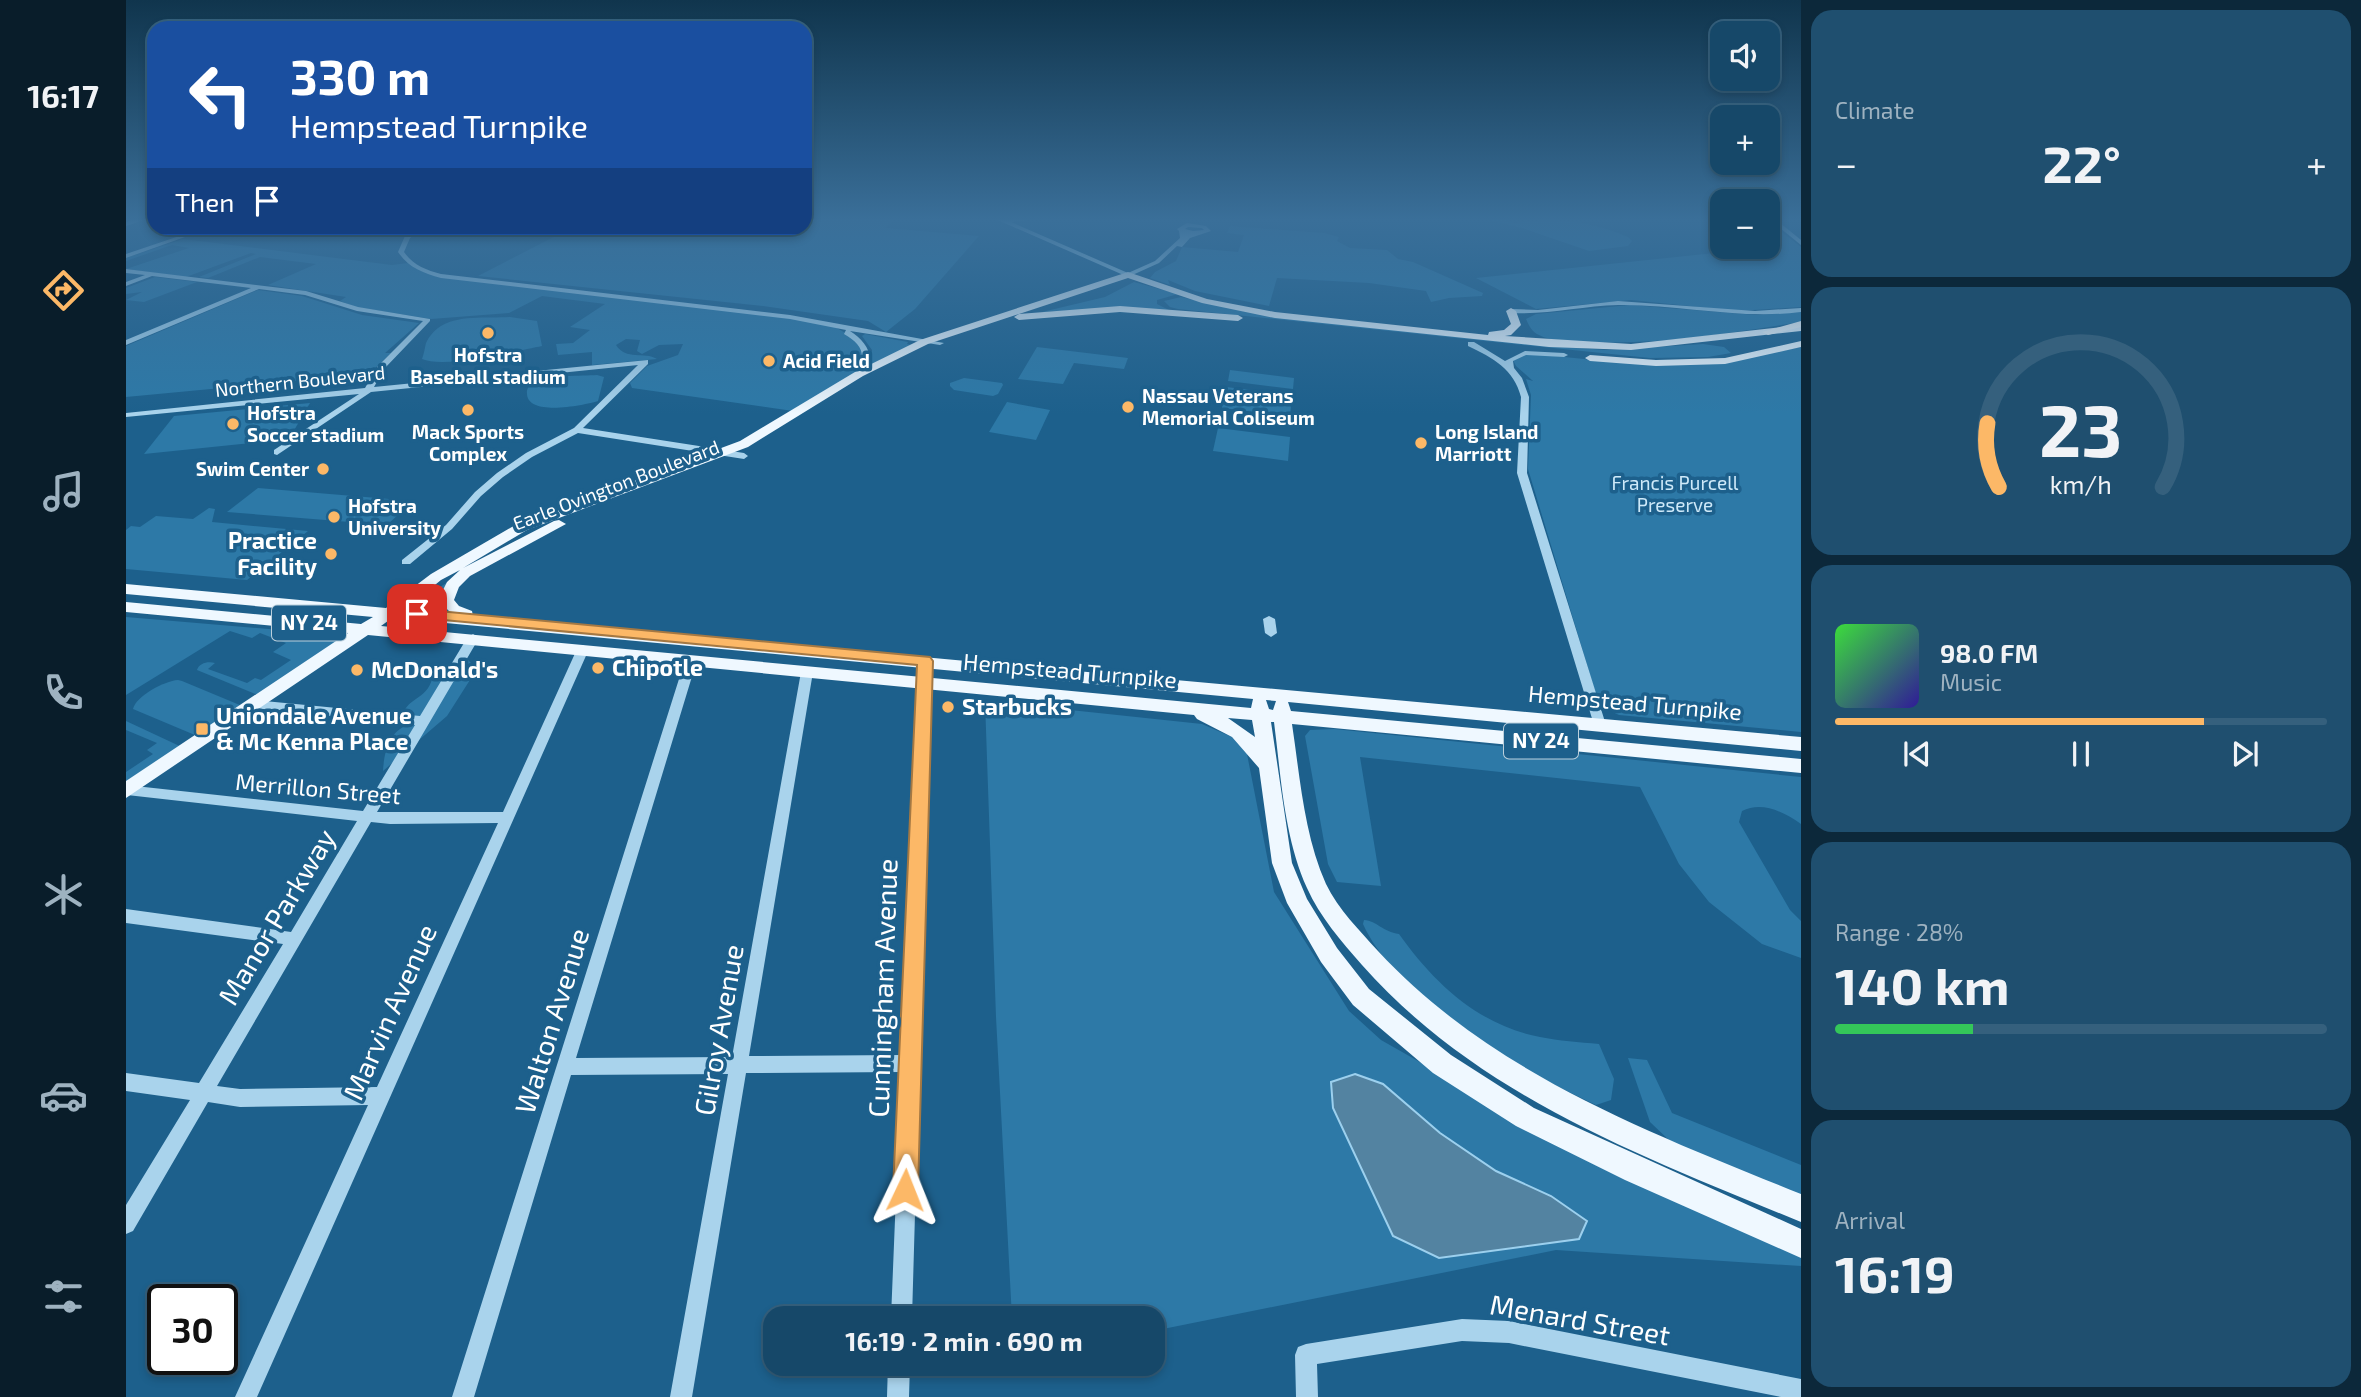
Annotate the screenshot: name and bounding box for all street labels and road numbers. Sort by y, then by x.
street label: Northern Boulevard [214,360,386,401]
street label: Earle Ovington Boulevard [509,435,722,535]
road number: NY 24 [272,606,346,640]
street label: Hempstead Turnpike [962,647,1178,693]
street label: Hempstead Turnpike [1527,679,1743,725]
road number: NY 24 [1504,724,1578,758]
street label: Merrillon Street [234,767,402,809]
street label: Manor Parkway [210,822,342,1011]
street label: Cunningham Avenue [860,858,904,1118]
street label: Marvin Avenue [335,919,443,1105]
street label: Walton Avenue [507,924,595,1117]
street label: Gilroy Avenue [686,942,750,1118]
street label: Menard Street [1487,1286,1673,1352]

